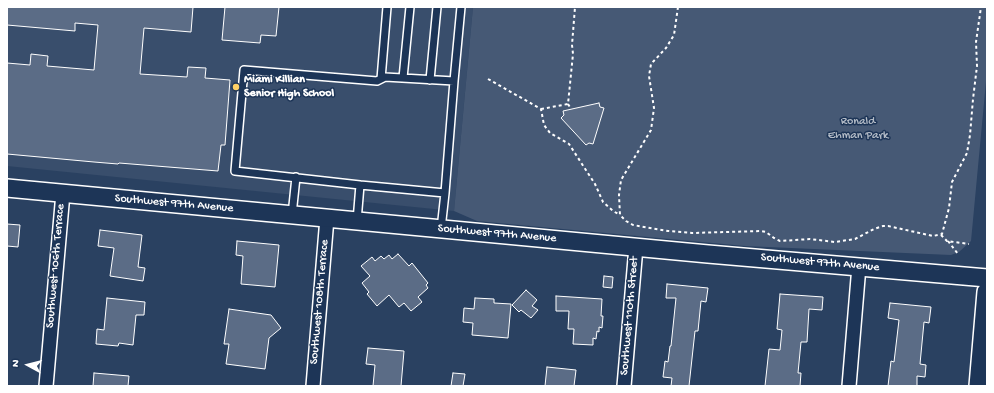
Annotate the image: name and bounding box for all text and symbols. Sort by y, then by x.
place label: Miami Killian Senior High School [244,73,334,101]
marker: Miami Killian Senior High School [231,82,241,92]
park label: Ronald Ehman Park [828,115,888,143]
street label: Southwest 97th Avenue [114,192,234,216]
street label: Southwest 106th Terrace [43,203,69,329]
street label: Southwest 97th Avenue [437,222,557,246]
street label: Southwest 108th Terrace [307,239,333,365]
street label: Southwest 97th Avenue [760,251,880,275]
street label: Southwest 110th Street [618,256,642,376]
north arrow [8,345,48,385]
text: N [10,359,22,368]

